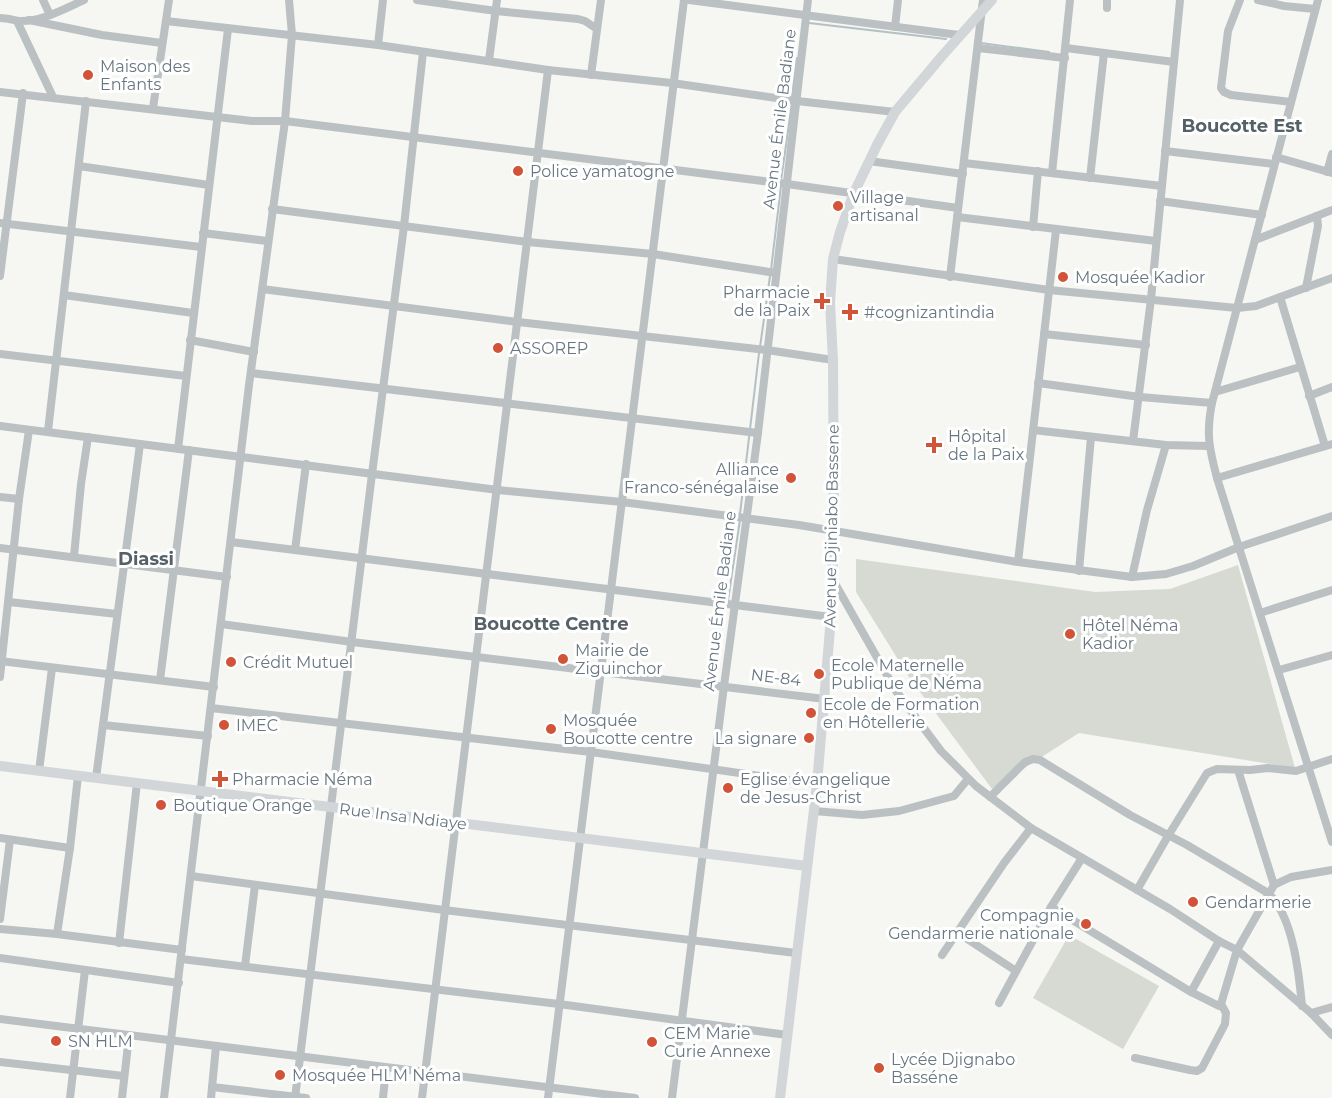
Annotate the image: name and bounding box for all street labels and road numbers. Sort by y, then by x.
street label: Avenue Émile Badiane [759,28,800,210]
street label: Avenue Djiniabo Bassene [820,424,843,628]
street label: Avenue Émile Badiane [699,510,740,692]
street label: NE-84 [750,665,802,690]
street label: Rue Insa Ndiaye [338,799,468,834]

